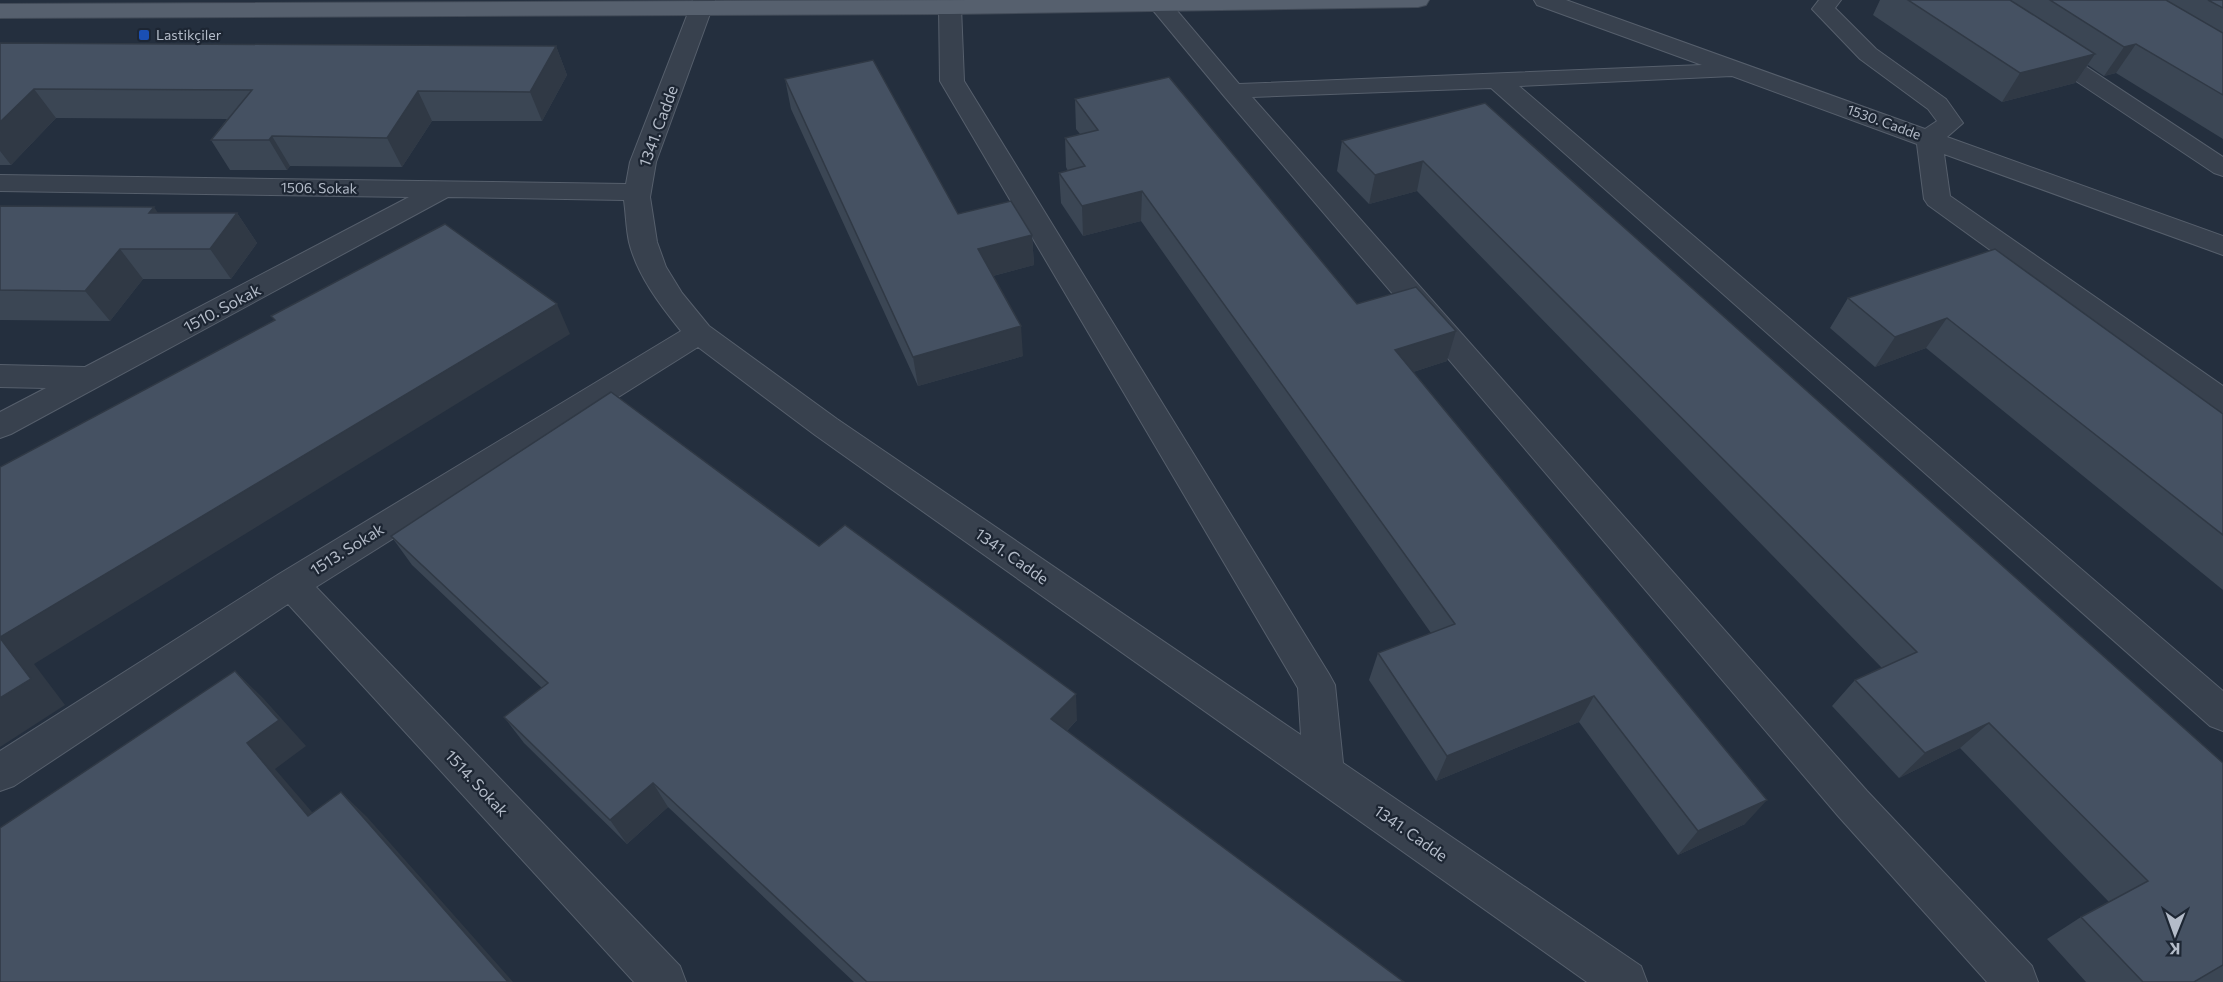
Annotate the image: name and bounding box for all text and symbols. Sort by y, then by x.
place label: Lastikçiler [156,26,222,43]
marker: Lastikçiler [137,28,151,42]
street label: 1341. Cadde [634,83,681,169]
street label: 1530. Cadde [1845,100,1923,143]
street label: 1506. Sokak [281,178,358,197]
street label: 1510. Sokak [180,279,264,336]
street label: 1513. Sokak [306,518,387,579]
street label: 1341. Cadde [972,523,1053,588]
street label: 1514. Sokak [442,746,513,820]
street label: 1341. Cadde [1371,800,1452,865]
north arrow [2145,904,2205,964]
text: K [2169,940,2180,959]

